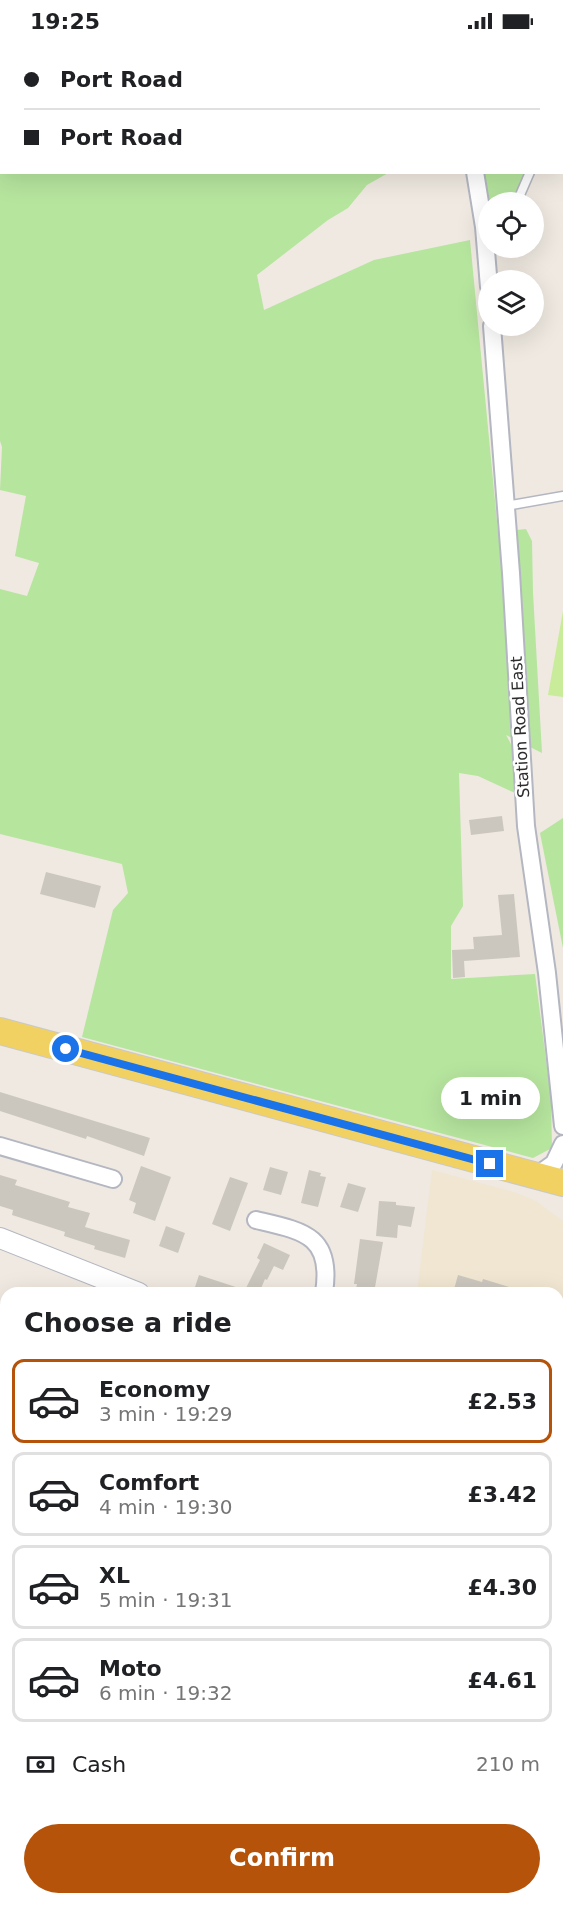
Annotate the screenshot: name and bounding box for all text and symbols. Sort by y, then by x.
text: 19:25 [30,9,100,34]
text: Port Road [60,67,183,92]
text: Port Road [60,125,183,150]
map controls [478,192,544,336]
button: locate [478,192,544,258]
button: layers [478,270,544,336]
street label: Station Road East [507,656,533,798]
route start [52,1035,79,1062]
callout: 1 min [440,1077,540,1119]
text: 1 min [459,1086,522,1110]
route end [476,1150,503,1177]
text: Choose a ride [24,1307,232,1338]
icon: car [27,1374,81,1428]
text: Economy [99,1377,210,1402]
text: £2.53 [467,1389,537,1414]
text: 3 min · 19:29 [99,1402,233,1426]
icon: car [27,1467,81,1521]
text: Comfort [99,1470,199,1495]
text: £3.42 [467,1482,537,1507]
text: 4 min · 19:30 [99,1495,233,1519]
icon: car [27,1560,81,1614]
text: XL [99,1563,130,1588]
text: £4.30 [467,1575,537,1600]
text: 5 min · 19:31 [99,1588,233,1612]
icon: car [27,1653,81,1707]
text: Moto [99,1656,162,1681]
text: £4.61 [467,1668,537,1693]
text: 6 min · 19:32 [99,1681,233,1705]
icon: cash [24,1748,57,1781]
text: Cash [72,1752,126,1777]
text: 210 m [476,1752,540,1776]
button: Confirm [24,1824,540,1893]

